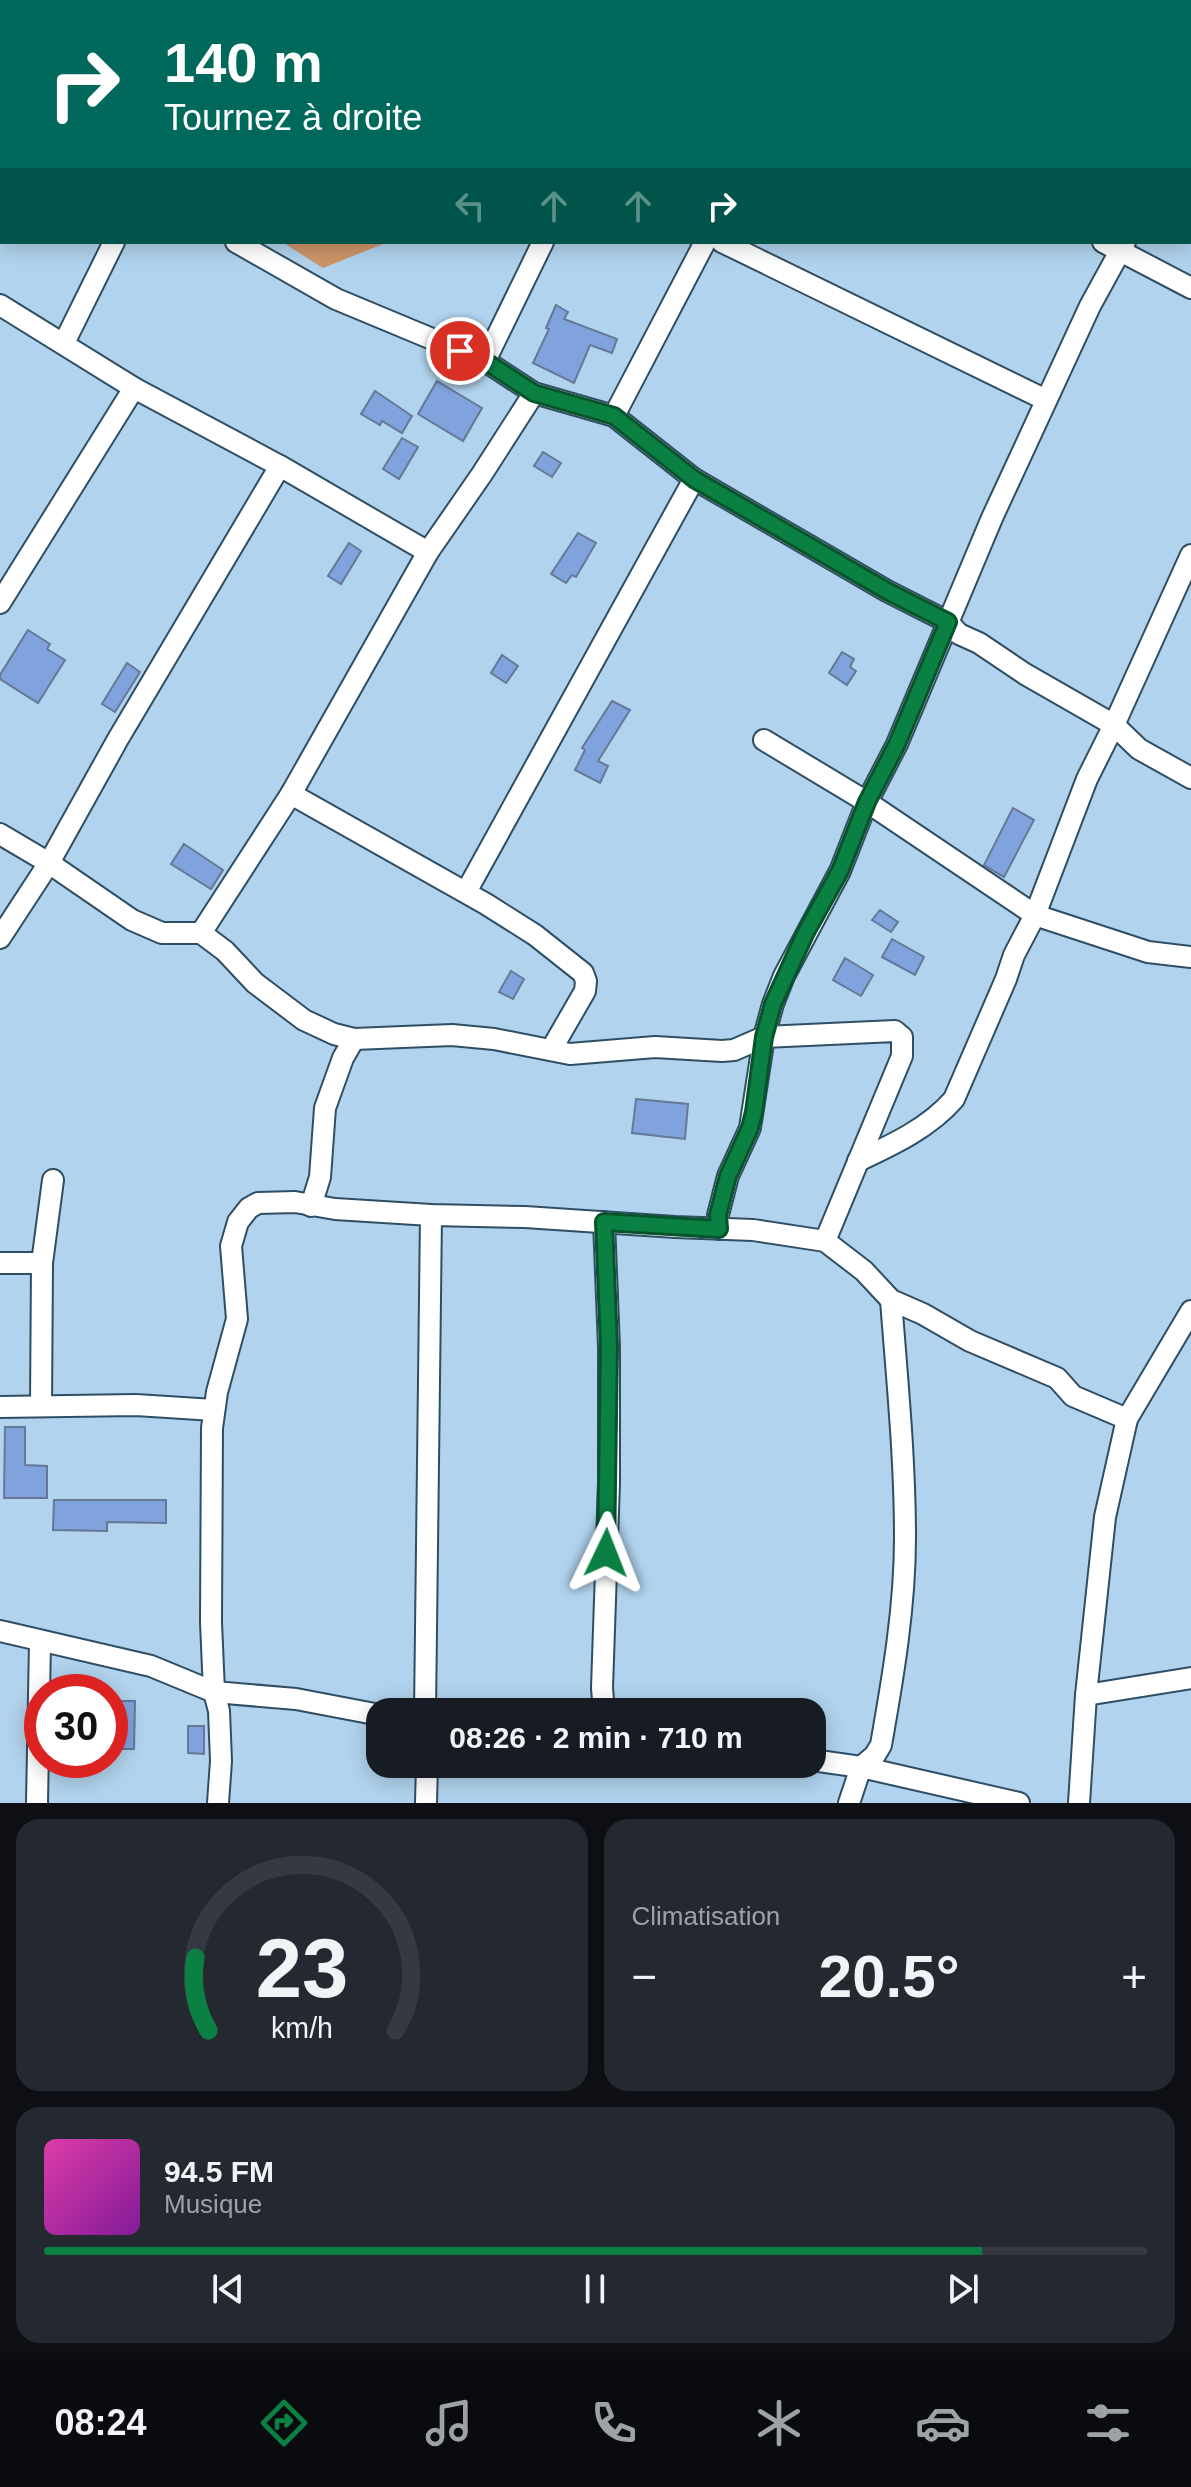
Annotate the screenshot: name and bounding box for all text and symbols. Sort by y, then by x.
text: 140 m [164,31,323,94]
icon: right [32,32,136,136]
text: Tournez à droite [164,97,422,138]
icon: left [448,184,492,228]
icon: ahead [532,184,576,228]
icon: ahead [616,184,660,228]
icon: right [700,184,744,228]
pin [426,317,494,385]
icon: arrive [438,329,482,373]
position arrow [564,1511,648,1595]
speed limit sign: 30 [24,1674,128,1778]
text: 08:26 · 2 min · 710 m [449,1721,743,1754]
text: Climatisation [632,1901,780,1931]
text: 23 [255,1922,348,2015]
text: 20.5° [819,1943,960,2010]
text: − [632,1952,657,2001]
text: + [1121,1952,1147,2001]
text: km/h [271,2012,333,2044]
text: 94.5 FM [164,2155,274,2188]
text: Musique [164,2189,262,2219]
icon: previous [206,2267,250,2311]
icon: pause [573,2267,617,2311]
icon: next [941,2267,985,2311]
icon: directions [256,2395,312,2451]
icon: music [421,2395,477,2451]
icon: phone [586,2395,642,2451]
icon: climate [751,2395,807,2451]
icon: car [915,2395,971,2451]
icon: filters [1080,2395,1136,2451]
text: 08:24 [54,2402,147,2443]

